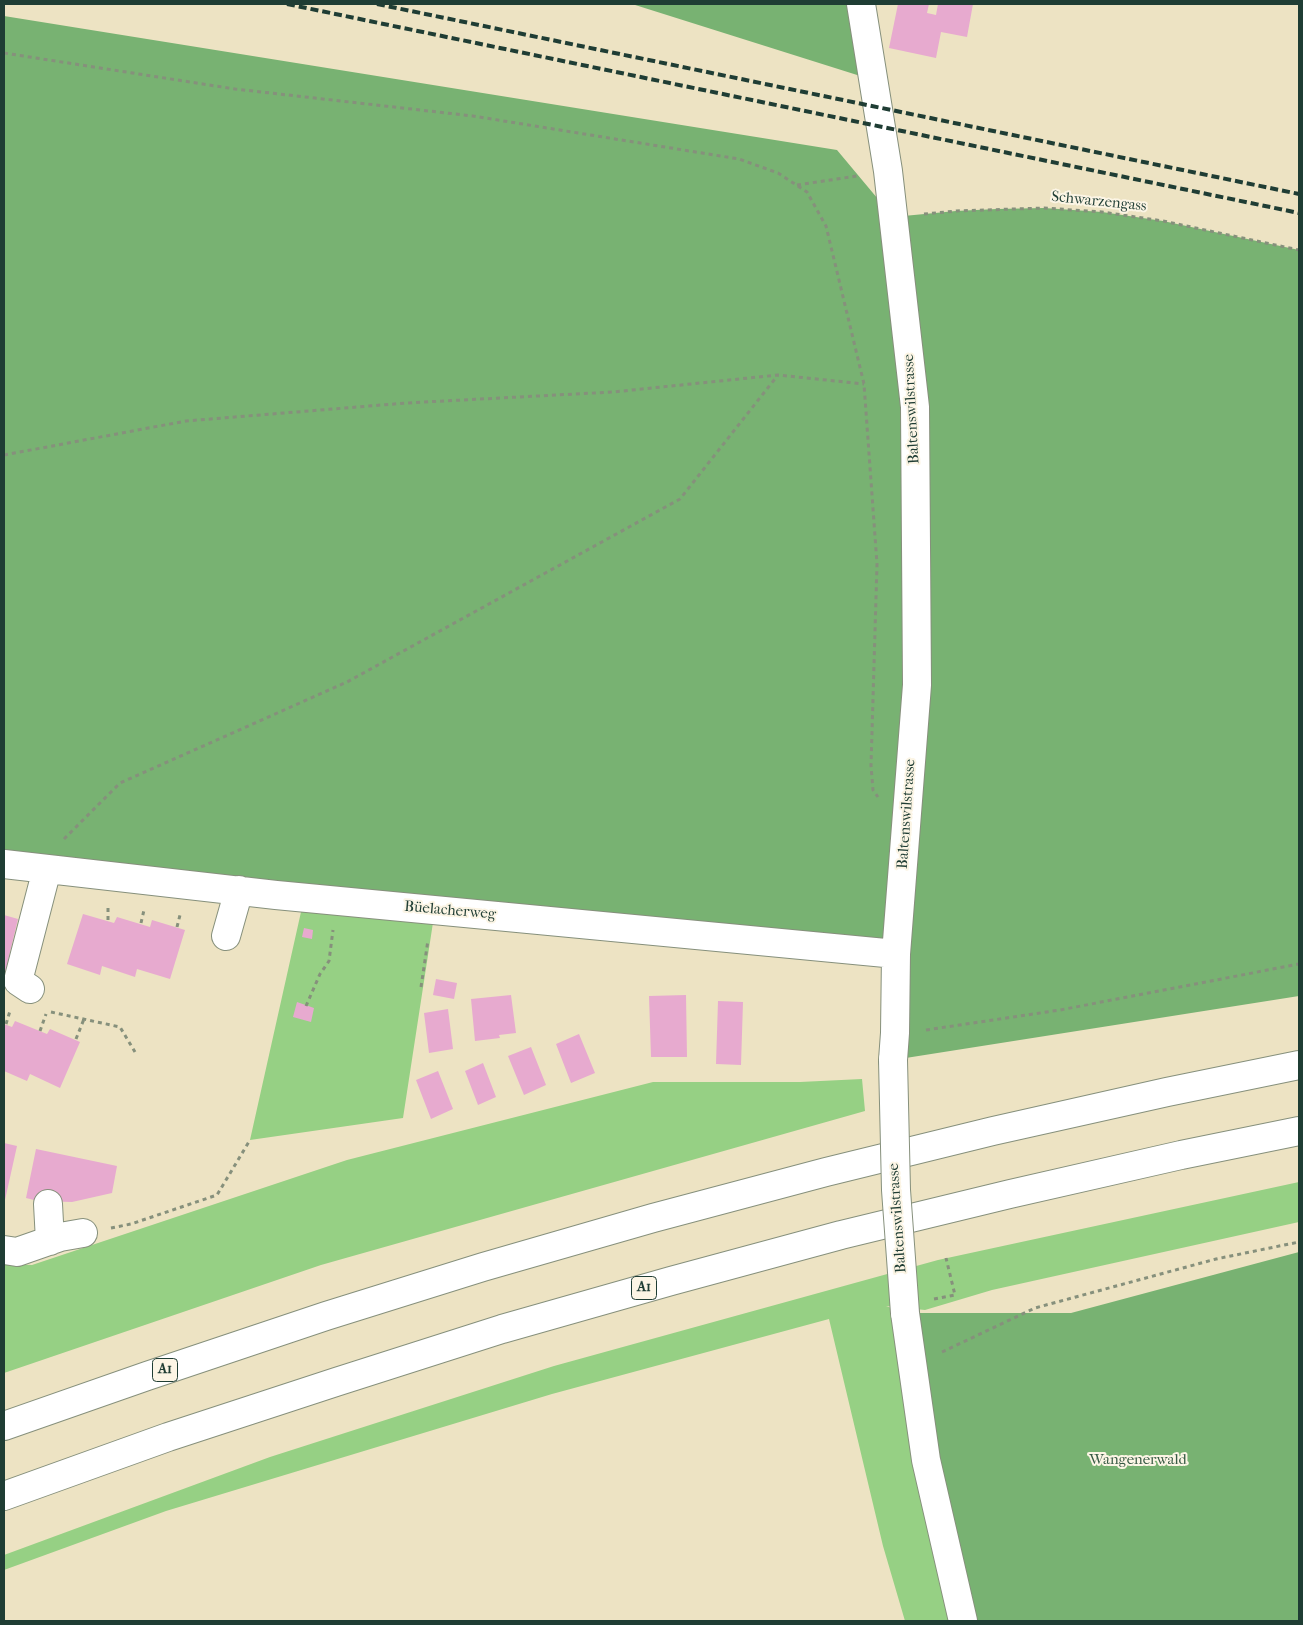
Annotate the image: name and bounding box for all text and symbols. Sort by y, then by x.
street label: Schwarzengass [1051,188,1147,216]
street label: Baltenswilstrasse [900,354,924,464]
street label: Baltenswilstrasse [894,758,920,870]
street label: Büelacherweg [404,898,496,924]
street label: Baltenswilstrasse [885,1162,911,1274]
road number: A1 [632,1276,656,1300]
road number: A1 [152,1358,178,1382]
park label: Wangenerwald [1089,1451,1187,1469]

